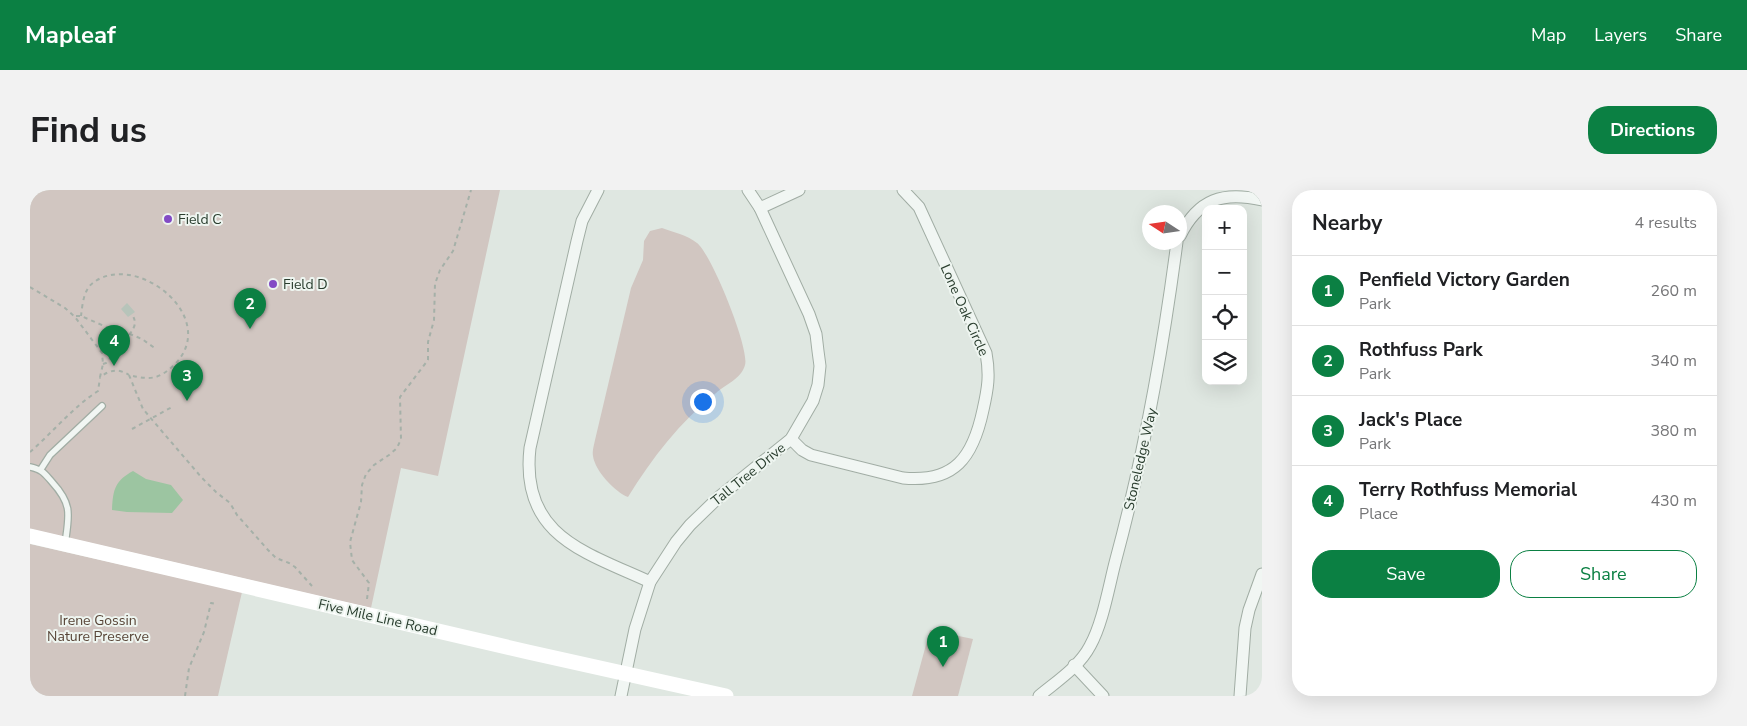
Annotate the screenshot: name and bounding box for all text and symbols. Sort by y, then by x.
text: Mapleaf [25,19,116,51]
text: Map [1531,23,1566,47]
text: Layers [1594,23,1647,47]
text: Share [1675,23,1722,47]
button: Directions [1588,106,1717,154]
text: Find us [30,107,147,154]
north arrow [1142,205,1187,250]
map controls [1202,205,1247,385]
button: + [1202,205,1247,250]
text: Nearby [1312,209,1382,237]
place label: Field C [178,210,222,229]
text: 4 results [1635,212,1697,234]
marker: Field C [162,213,174,225]
button: − [1202,250,1247,295]
street label: Lone Oak Circle [936,261,993,359]
text: Penfield Victory Garden [1359,267,1570,293]
place label: Field D [283,275,328,294]
marker: Field D [267,278,279,290]
text: 1 [1323,280,1333,302]
text: 260 m [1650,280,1697,302]
pin: 2 [234,288,266,329]
text: Park [1359,293,1391,315]
button: locate [1202,295,1247,340]
pin: 4 [98,325,130,366]
text: Rothfuss Park [1359,337,1483,363]
button: layers [1202,340,1247,385]
text: 2 [1323,350,1333,372]
text: 340 m [1650,350,1697,372]
pin: 3 [171,360,203,401]
text: Park [1359,363,1391,385]
your location [690,389,716,415]
street label: Stoneledge Way [1119,405,1162,512]
text: Jack's Place [1359,407,1462,433]
text: 3 [1323,420,1333,442]
text: 380 m [1650,420,1697,442]
text: Park [1359,433,1391,455]
street label: Tall Tree Drive [707,438,790,510]
text: Terry Rothfuss Memorial [1359,477,1577,503]
text: 4 [1323,490,1333,512]
text: 430 m [1650,490,1697,512]
text: Place [1359,503,1398,525]
button: Save [1312,550,1500,598]
button: Share [1510,550,1697,598]
street label: Five Mile Line Road [316,595,439,640]
park label: Irene Gossin Nature Preserve [47,611,149,646]
pin: 1 [927,626,959,667]

